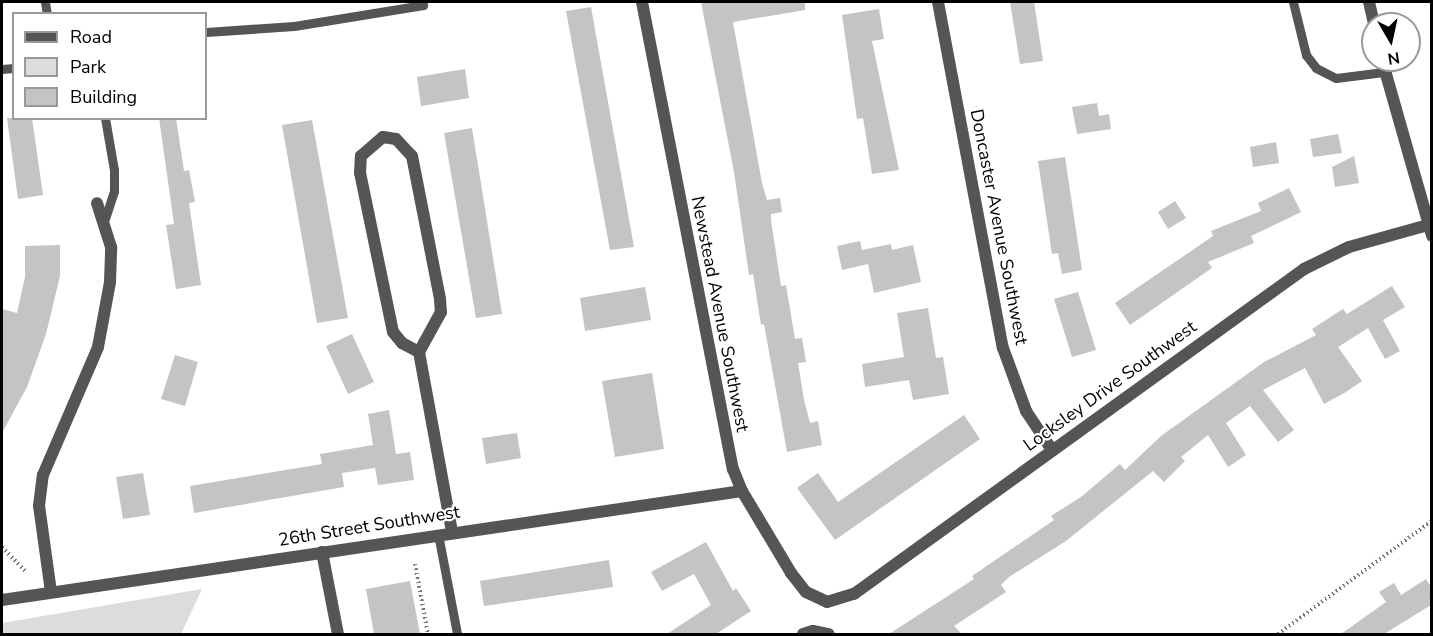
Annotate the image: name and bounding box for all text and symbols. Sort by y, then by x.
legend [12,12,207,120]
north arrow [1361,12,1421,72]
text: Road [70,25,112,49]
text: N [1386,46,1401,70]
text: Park [70,55,106,79]
text: Building [70,85,137,109]
street label: Doncaster Avenue Southwest [966,107,1032,347]
street label: Newstead Avenue Southwest [687,194,753,434]
street label: Locksley Drive Southwest [1019,316,1201,456]
street label: 26th Street Southwest [277,501,461,551]

